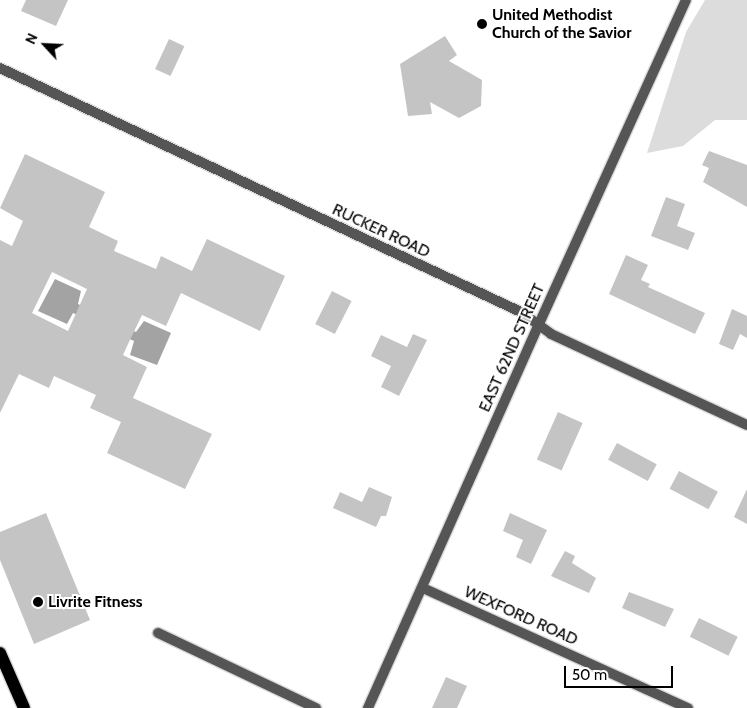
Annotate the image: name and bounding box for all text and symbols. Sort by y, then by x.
place label: United Methodist Church of the Savior [492,5,632,43]
marker: United Methodist Church of the Savior [476,18,488,30]
north arrow [20,20,70,70]
text: N [21,30,42,47]
street label: RUCKER ROAD [329,200,433,262]
street label: EAST 62ND STREET [475,281,549,415]
street label: WEXFORD ROAD [461,582,581,650]
place label: Livrite Fitness [48,592,142,612]
marker: Livrite Fitness [32,596,44,608]
scale bar [567,656,676,688]
text: 50 m [572,666,607,684]

